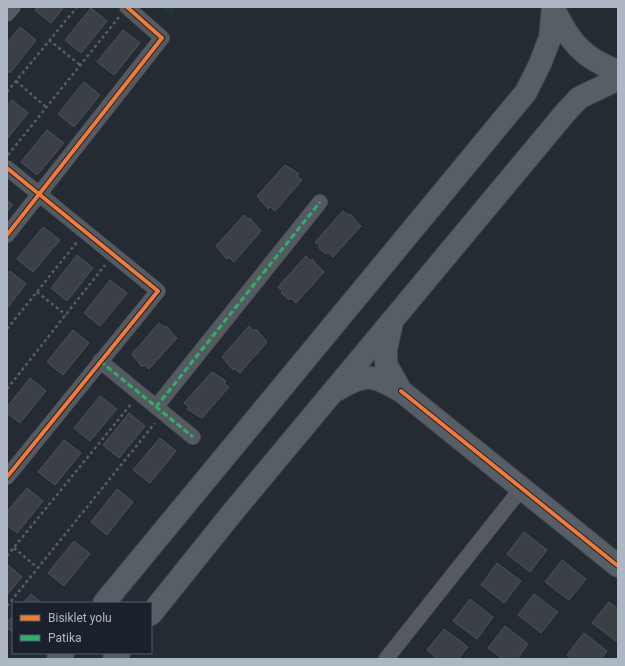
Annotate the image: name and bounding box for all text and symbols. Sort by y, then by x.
legend [12,602,152,654]
text: Bisiklet yolu [48,611,112,625]
text: Patika [48,631,82,645]

